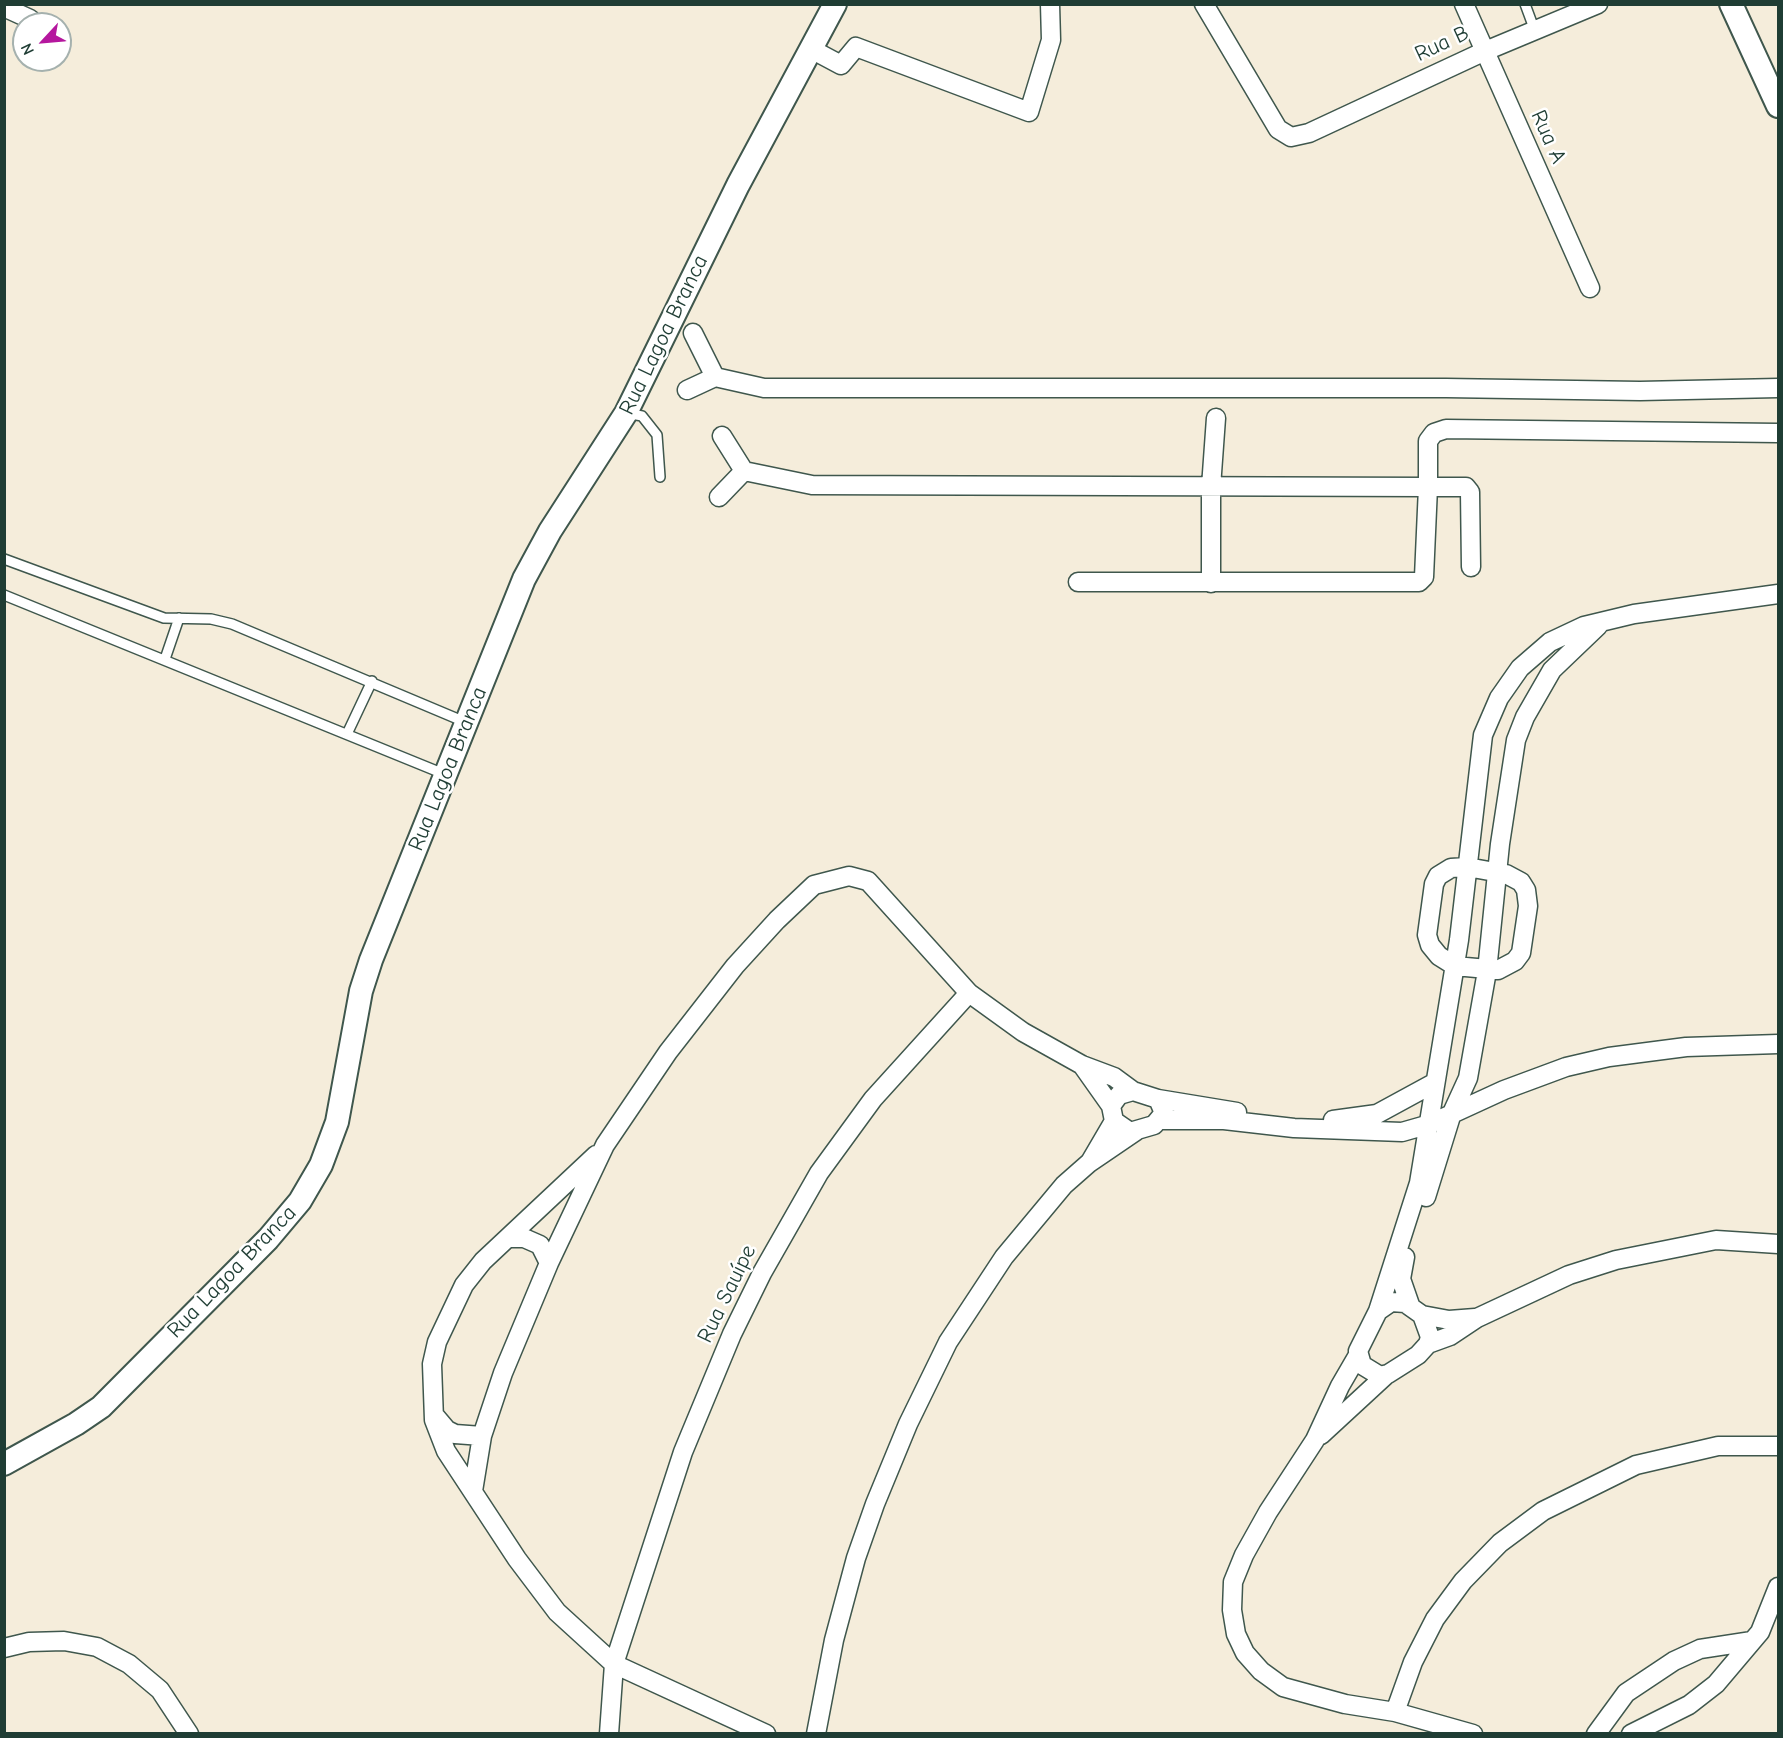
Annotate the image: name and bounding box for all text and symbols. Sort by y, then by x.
north arrow [12,12,72,72]
street label: Rua B [1411,20,1473,68]
text: N [17,40,38,58]
street label: Rua A [1525,106,1571,168]
street label: Rua Lagoa Branca [614,251,714,419]
street label: Rua Lagoa Branca [403,683,493,855]
street label: Rua Lagoa Branca [162,1200,302,1344]
street label: Rua Sauípe [692,1241,762,1347]

